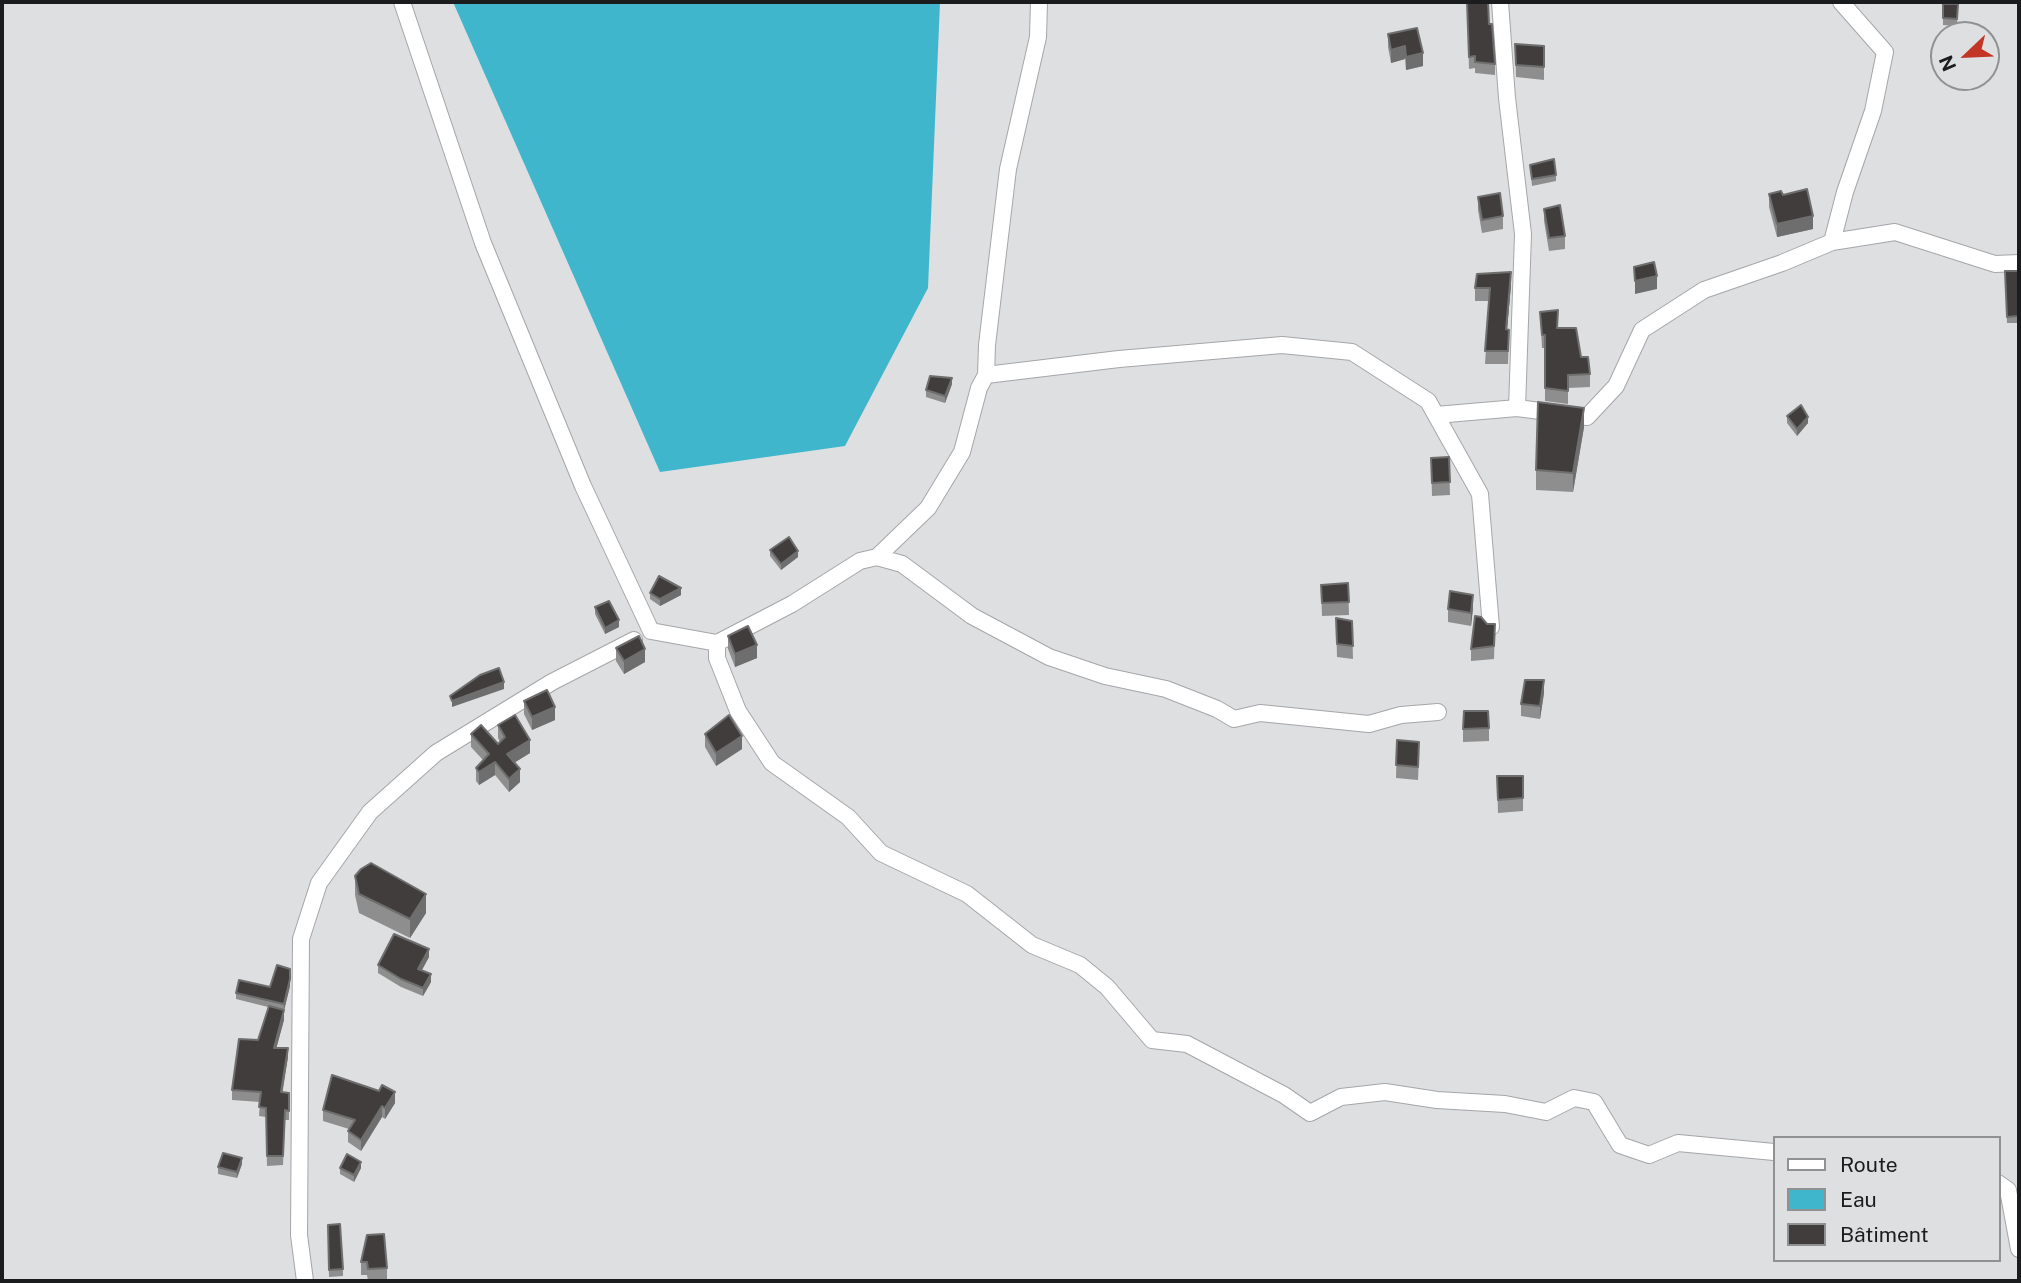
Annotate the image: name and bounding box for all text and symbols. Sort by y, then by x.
north arrow [1930,21,2000,91]
text: N [1934,52,1961,75]
legend [1772,1136,2000,1262]
text: Route [1840,1152,1898,1177]
text: Eau [1840,1187,1877,1212]
text: Bâtiment [1840,1222,1929,1247]

